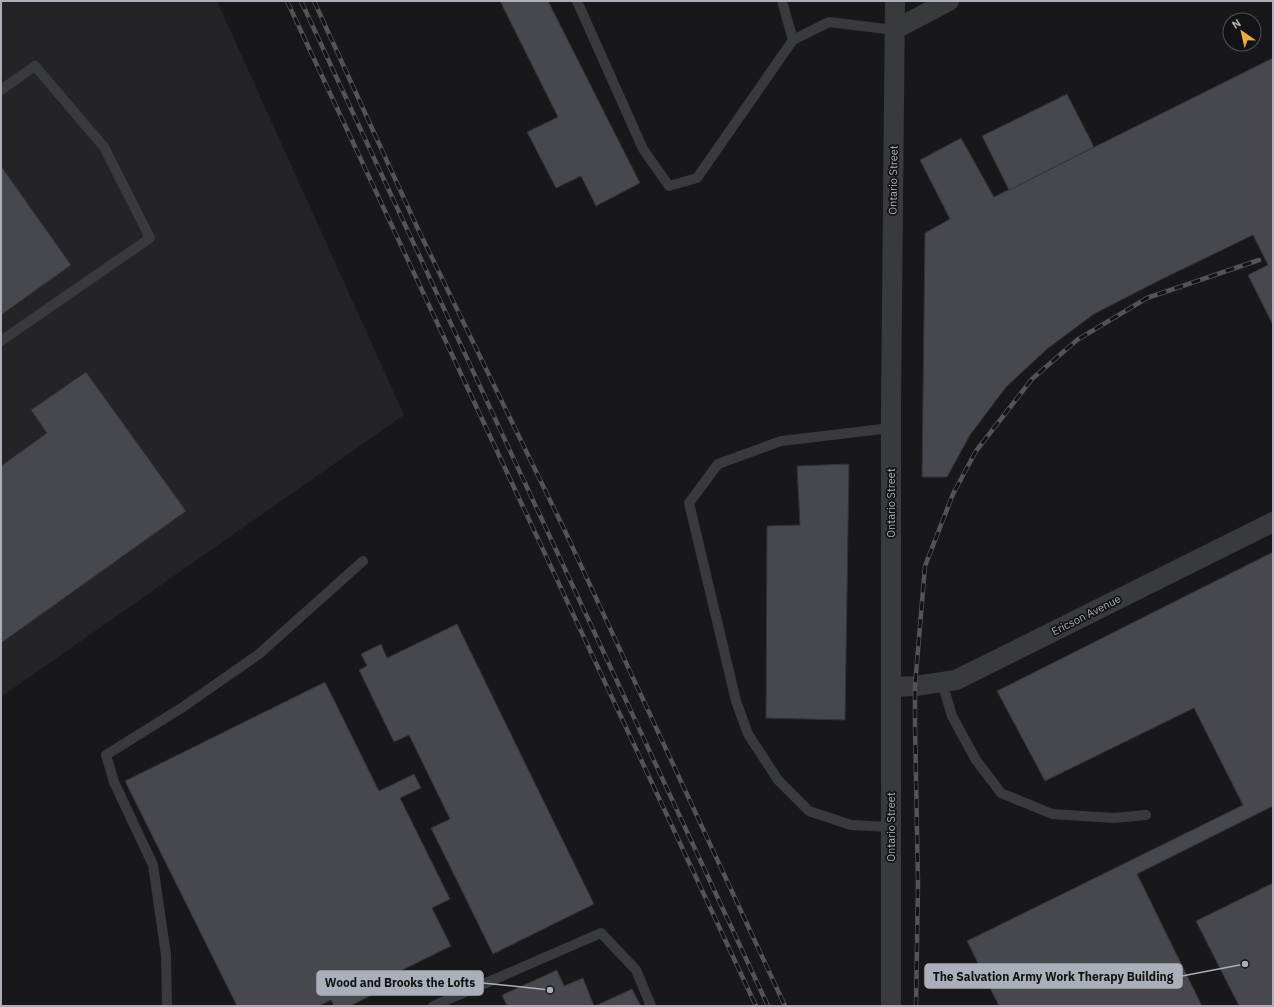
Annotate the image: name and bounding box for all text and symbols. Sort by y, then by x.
north arrow [1222,12,1262,52]
text: N [1229,16,1244,32]
street label: Ontario Street [885,145,901,215]
street label: Ontario Street [884,468,898,538]
street label: Ericson Avenue [1049,592,1123,638]
street label: Ontario Street [884,792,898,862]
callout: The Salvation Army Work Therapy Building [925,964,1182,988]
text: The Salvation Army Work Therapy Building [933,969,1174,984]
callout: Wood and Brooks the Lofts [317,971,483,995]
text: Wood and Brooks the Lofts [325,975,475,990]

